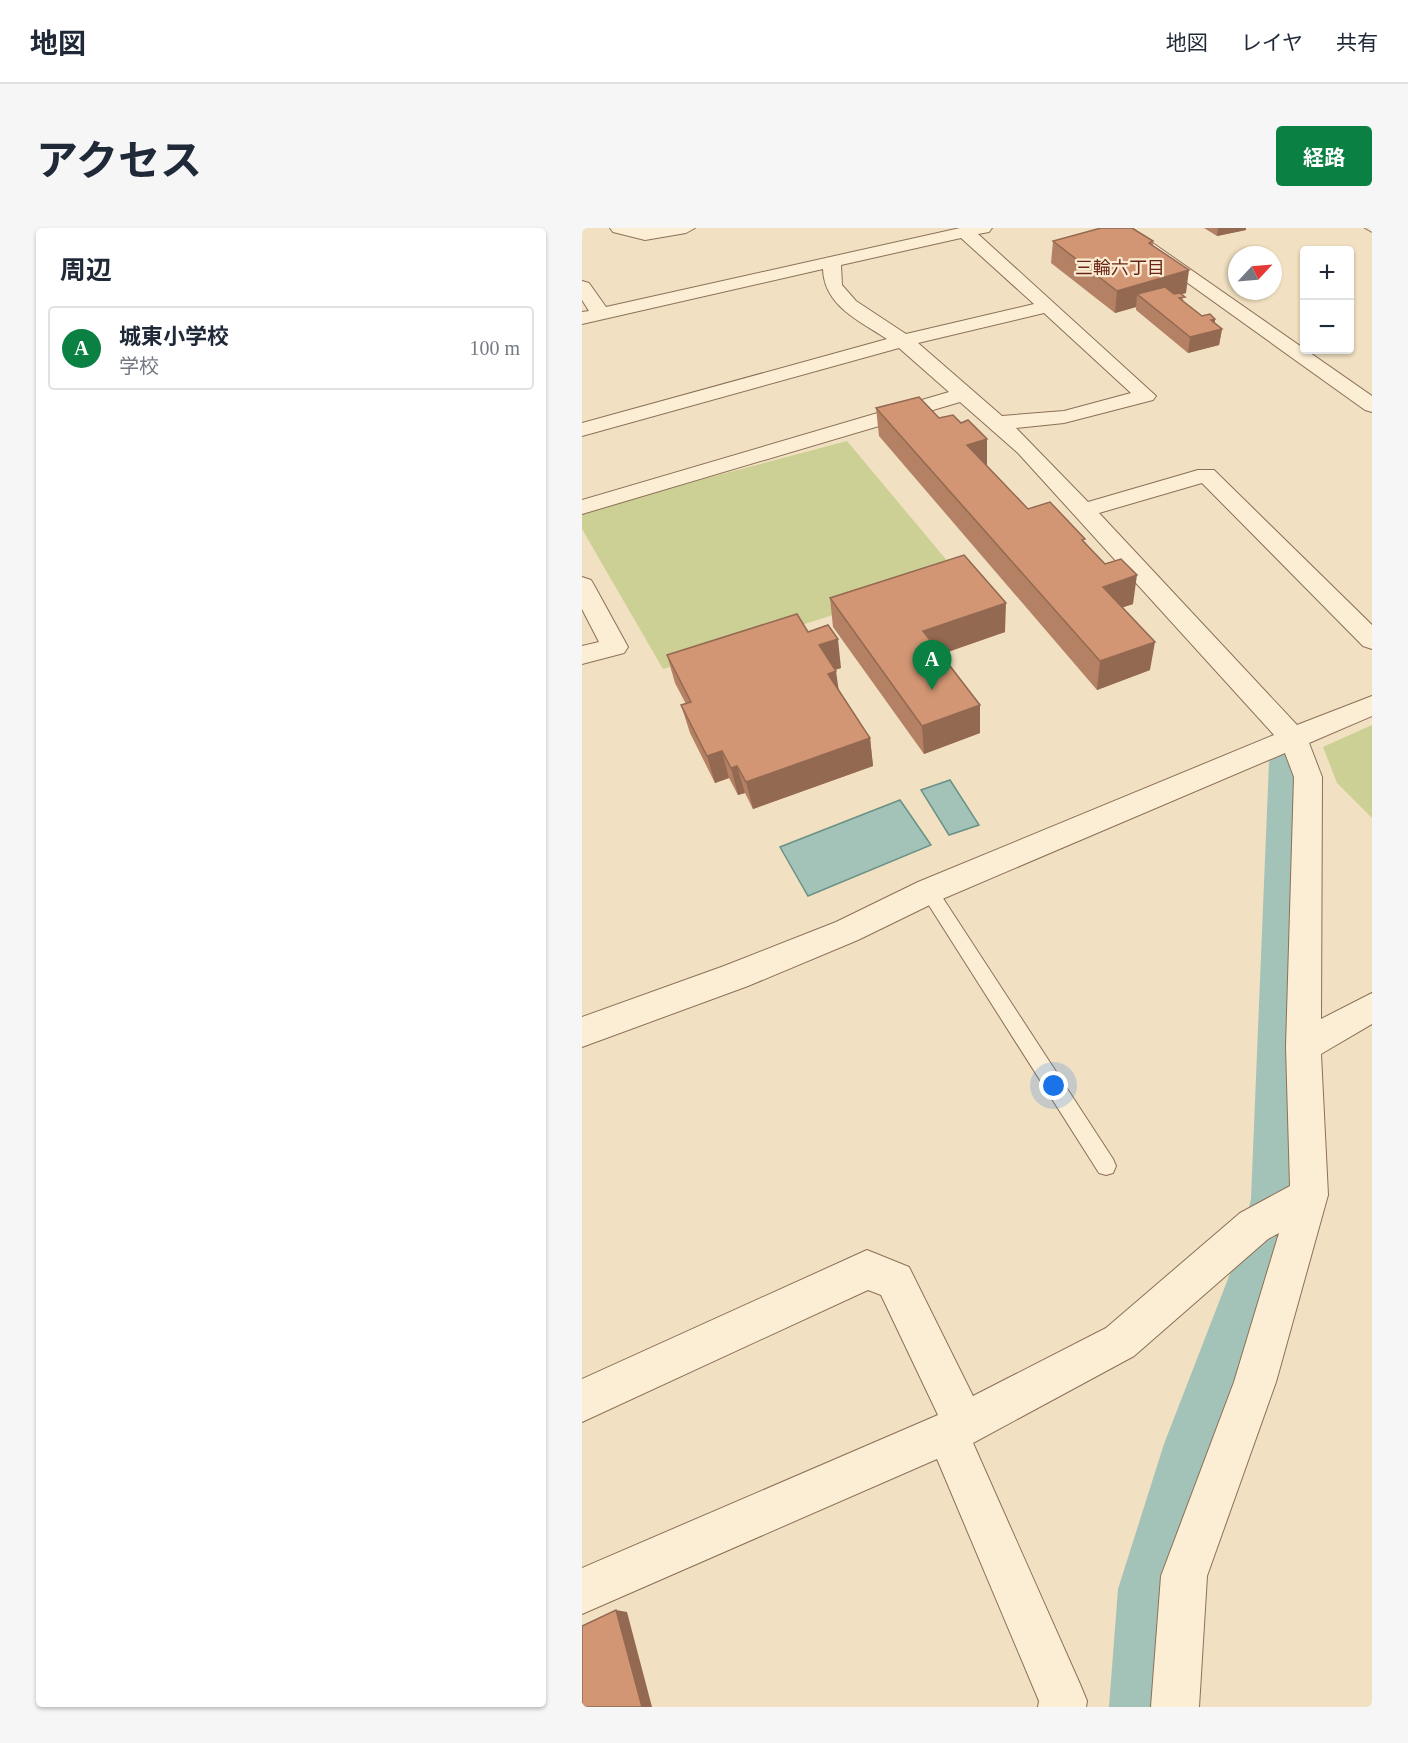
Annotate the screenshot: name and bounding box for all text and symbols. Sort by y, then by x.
text: 地図 [30,28,86,59]
text: 地図 [1166,31,1208,55]
text: レイヤ [1241,31,1303,55]
text: 共有 [1336,31,1378,55]
button: 経路 [1276,126,1372,186]
text: アクセス [36,138,202,184]
north arrow [1228,246,1282,300]
map controls [1300,246,1354,354]
button: + [1300,246,1354,300]
text: 周辺 [60,256,112,285]
district label: 三輪六丁目 [1075,258,1165,278]
button: − [1300,300,1354,354]
text: 城東小学校 [119,324,229,349]
text: A [74,337,89,359]
text: 100 m [469,337,520,359]
text: 学校 [119,355,159,377]
pin: A [912,640,952,690]
your location [1039,1071,1068,1100]

